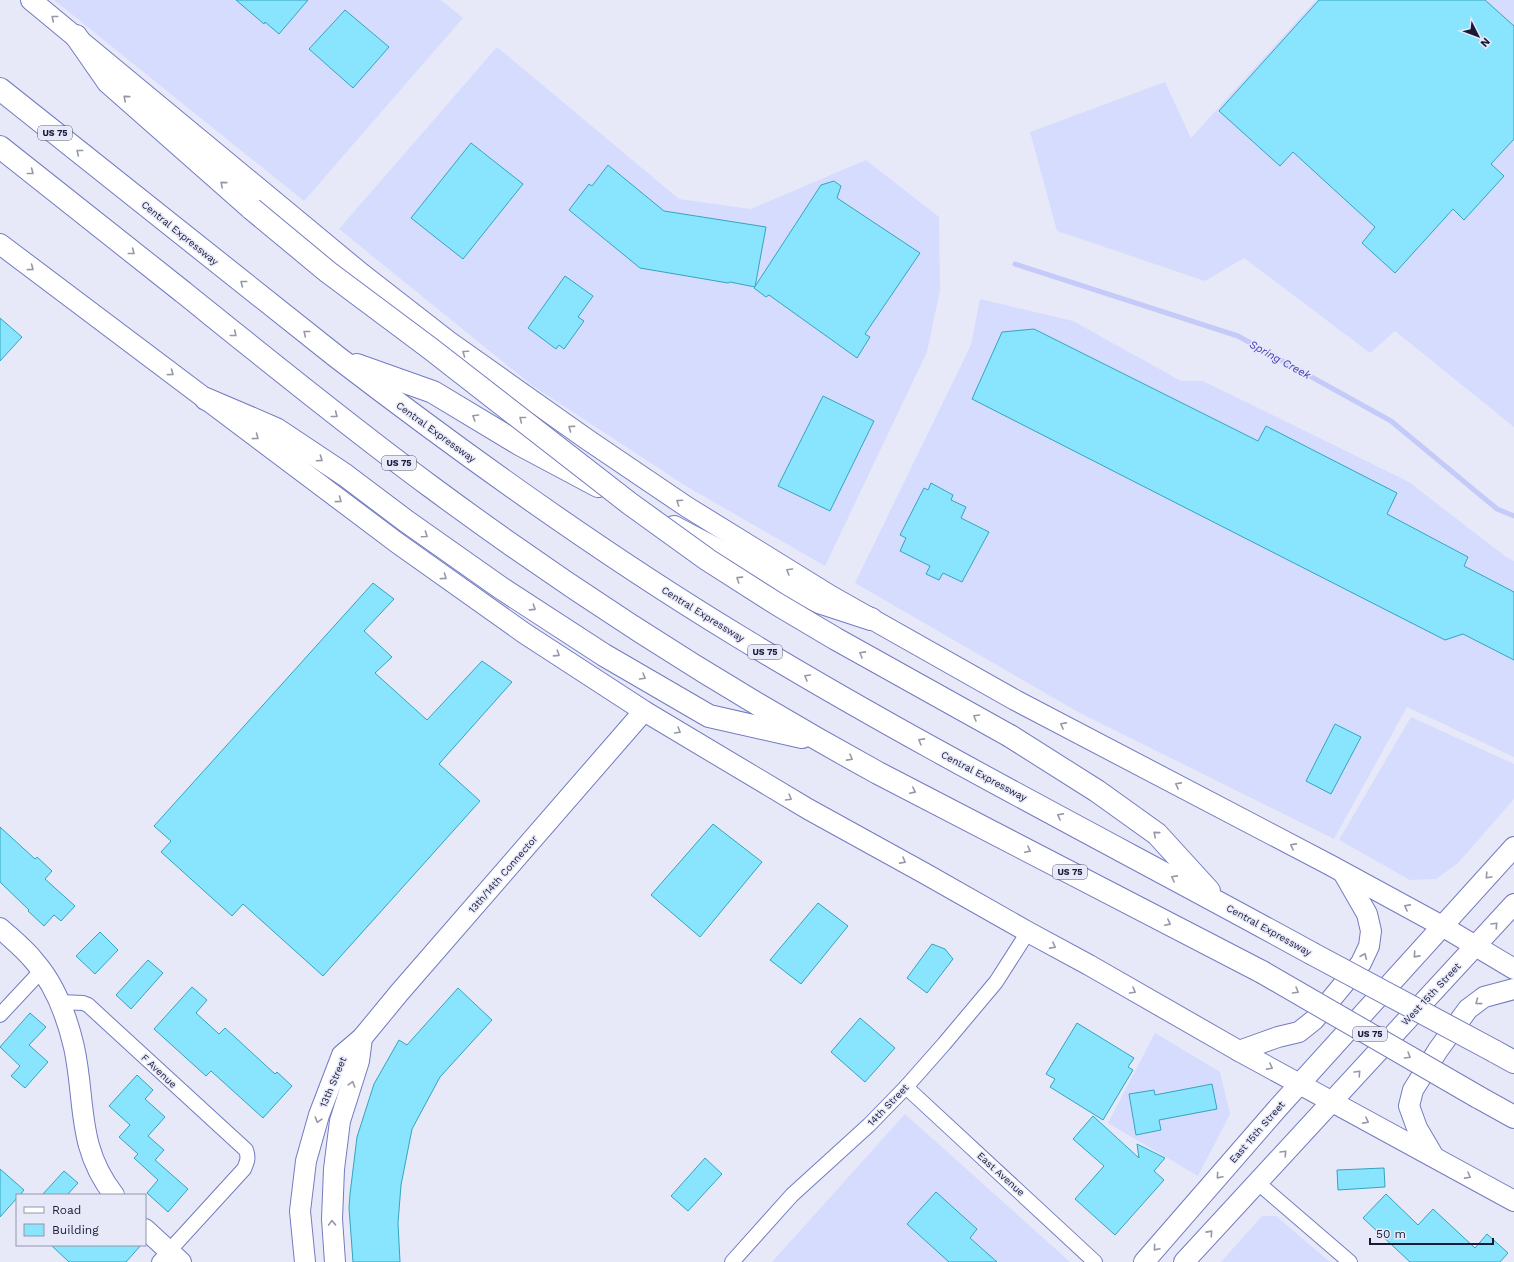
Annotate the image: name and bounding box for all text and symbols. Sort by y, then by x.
one-way arrow [51,16,58,23]
north arrow [1458,16,1498,56]
text: N [1478,35,1493,50]
one-way arrow [123,95,130,102]
road number: US 75 [38,126,72,140]
one-way arrow [77,150,84,157]
one-way arrow [26,167,33,174]
one-way arrow [220,181,228,188]
street label: Central Expressway [139,199,221,268]
one-way arrow [128,248,135,255]
one-way arrow [27,263,34,270]
one-way arrow [241,281,248,288]
one-way arrow [229,329,236,336]
one-way arrow [304,331,311,338]
water label: Spring Creek [1247,338,1314,383]
one-way arrow [463,351,470,358]
one-way arrow [167,368,174,375]
street label: Central Expressway [394,400,478,465]
one-way arrow [331,410,338,417]
one-way arrow [472,415,479,422]
one-way arrow [519,417,526,424]
one-way arrow [569,426,576,433]
one-way arrow [251,433,258,440]
one-way arrow [316,454,323,462]
road number: US 75 [382,456,416,470]
one-way arrow [335,495,342,502]
one-way arrow [676,500,683,507]
one-way arrow [421,530,428,537]
one-way arrow [786,568,793,576]
one-way arrow [440,572,447,580]
one-way arrow [736,576,743,584]
street label: Central Expressway [660,584,747,644]
one-way arrow [529,603,536,611]
road number: US 75 [748,645,782,659]
one-way arrow [553,649,560,656]
one-way arrow [859,651,866,658]
one-way arrow [639,673,646,680]
one-way arrow [804,675,812,682]
one-way arrow [973,715,980,722]
one-way arrow [1059,722,1067,730]
one-way arrow [674,726,681,734]
one-way arrow [918,739,925,746]
street label: Central Expressway [939,749,1029,804]
one-way arrow [846,753,853,760]
one-way arrow [1175,783,1182,790]
one-way arrow [908,786,916,793]
one-way arrow [785,793,792,800]
one-way arrow [1056,814,1064,821]
one-way arrow [1153,832,1160,839]
street label: 13th/14th Connector [466,833,540,915]
one-way arrow [1290,843,1297,850]
one-way arrow [1024,846,1031,853]
one-way arrow [899,857,906,864]
road number: US 75 [1053,865,1087,879]
one-way arrow [1485,871,1492,879]
one-way arrow [1171,875,1178,883]
street label: Central Expressway [1225,902,1314,958]
one-way arrow [1404,905,1412,912]
one-way arrow [1164,918,1172,926]
one-way arrow [1490,922,1498,930]
one-way arrow [1049,941,1056,948]
one-way arrow [1413,950,1421,958]
one-way arrow [1360,952,1368,959]
street label: West 15th Street [1399,960,1463,1027]
one-way arrow [1129,986,1136,993]
one-way arrow [1292,987,1299,994]
one-way arrow [1475,997,1482,1004]
road number: US 75 [1353,1027,1387,1041]
street label: F Avenue [139,1052,179,1090]
one-way arrow [1404,1052,1411,1059]
street label: 13th Street [317,1054,349,1109]
one-way arrow [1265,1063,1273,1070]
one-way arrow [1353,1070,1361,1078]
one-way arrow [347,1080,356,1087]
street label: 14th Street [865,1081,911,1128]
street label: East 15th Street [1227,1098,1287,1165]
one-way arrow [314,1116,323,1123]
one-way arrow [1362,1116,1369,1123]
street label: East Avenue [975,1150,1027,1198]
one-way arrow [1279,1150,1286,1158]
one-way arrow [1464,1171,1471,1178]
one-way arrow [1217,1172,1224,1179]
legend [16,1194,146,1246]
text: Road [52,1203,81,1217]
one-way arrow [328,1220,337,1226]
scale bar [1370,1220,1493,1246]
text: Building [52,1223,99,1237]
text: 50 m [1376,1227,1406,1241]
one-way arrow [1206,1230,1213,1238]
one-way arrow [1153,1243,1161,1251]

